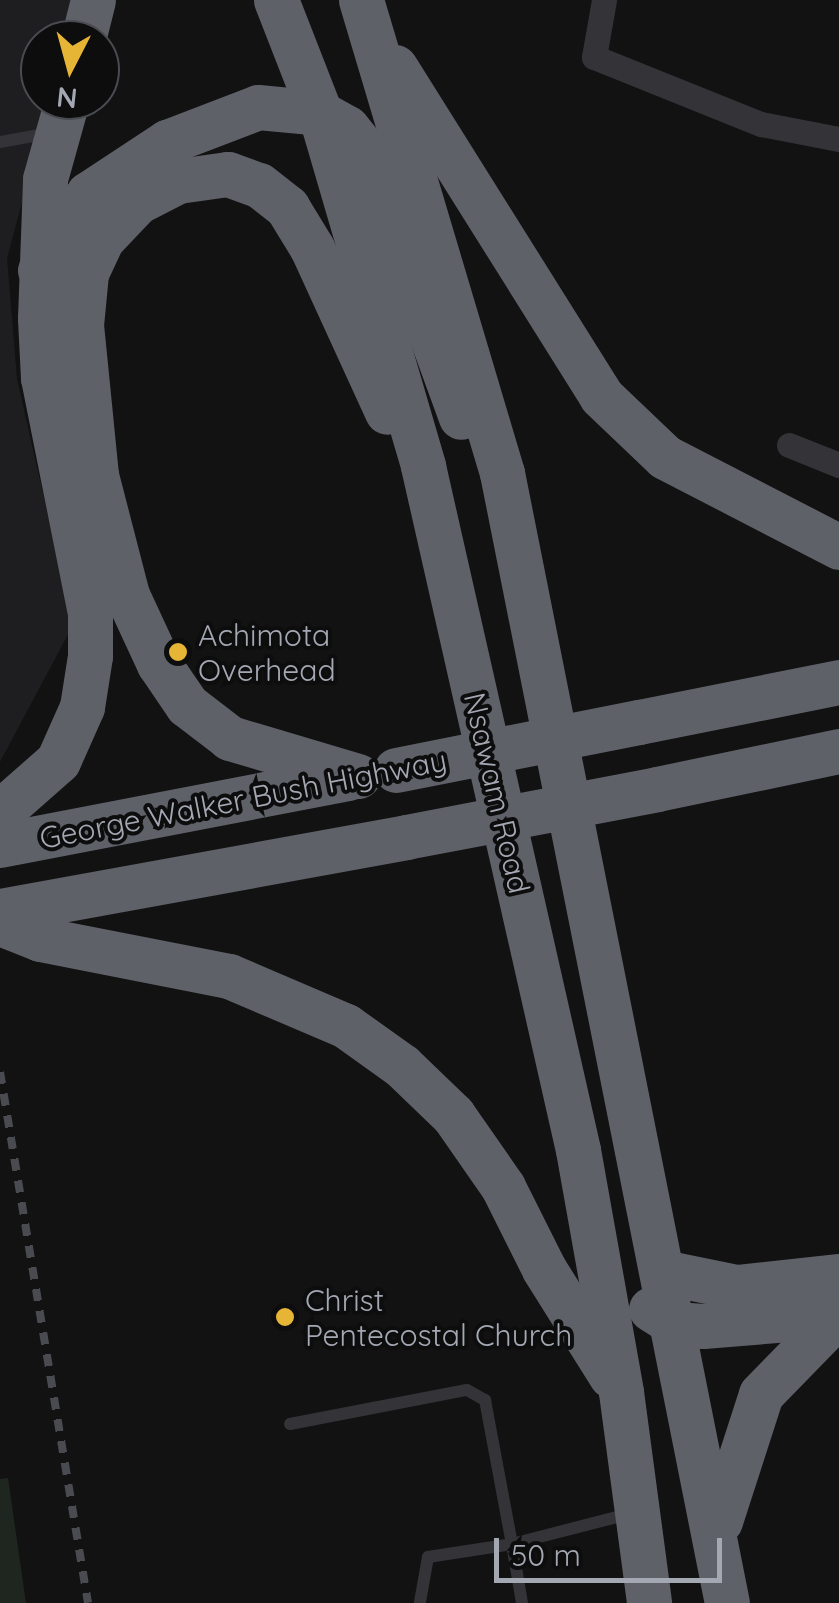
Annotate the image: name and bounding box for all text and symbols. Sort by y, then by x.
north arrow [20,20,120,120]
text: N [55,80,79,117]
place label: Achimota Overhead [198,617,336,688]
marker: Achimota Overhead [167,641,189,663]
street label: Nsawam Road [456,689,538,897]
street label: George Walker Bush Highway [37,742,449,856]
place label: Christ Pentecostal Church [305,1282,572,1352]
marker: Christ Pentecostal Church [274,1306,296,1328]
scale bar [499,1518,726,1580]
text: 50 m [511,1536,581,1574]

